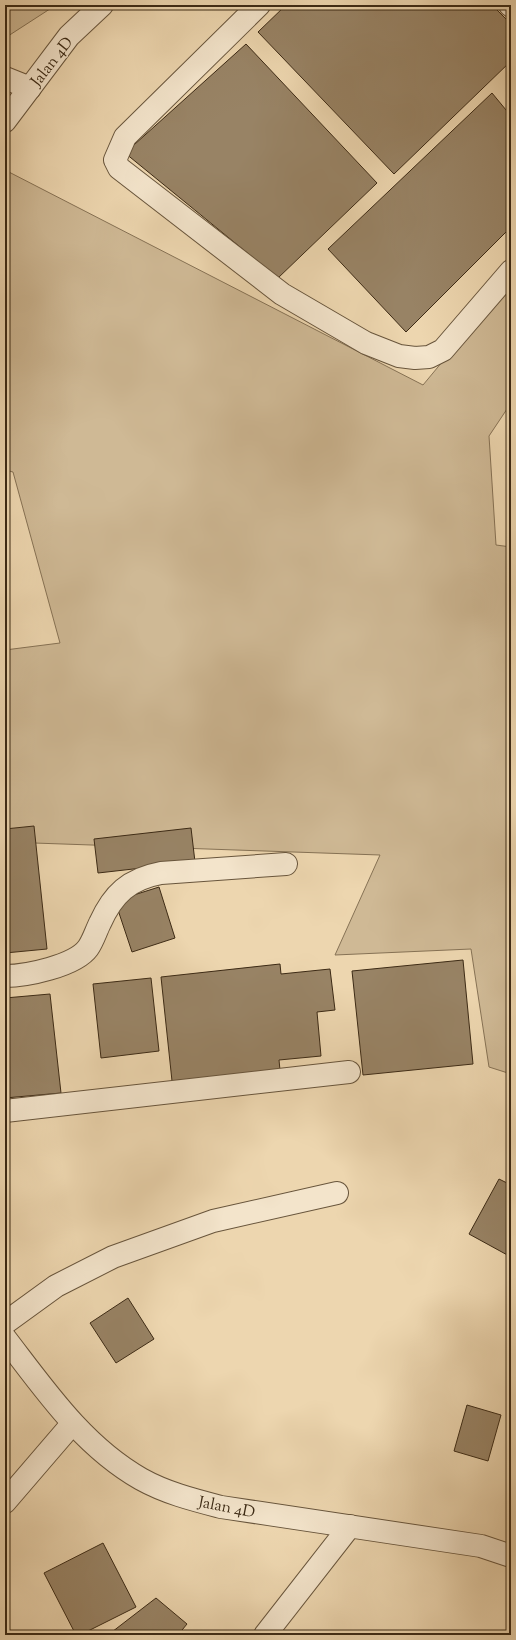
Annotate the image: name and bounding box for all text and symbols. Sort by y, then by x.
street label: Jalan 4D [26,33,80,93]
street label: Jalan 4D [195,1491,257,1525]

